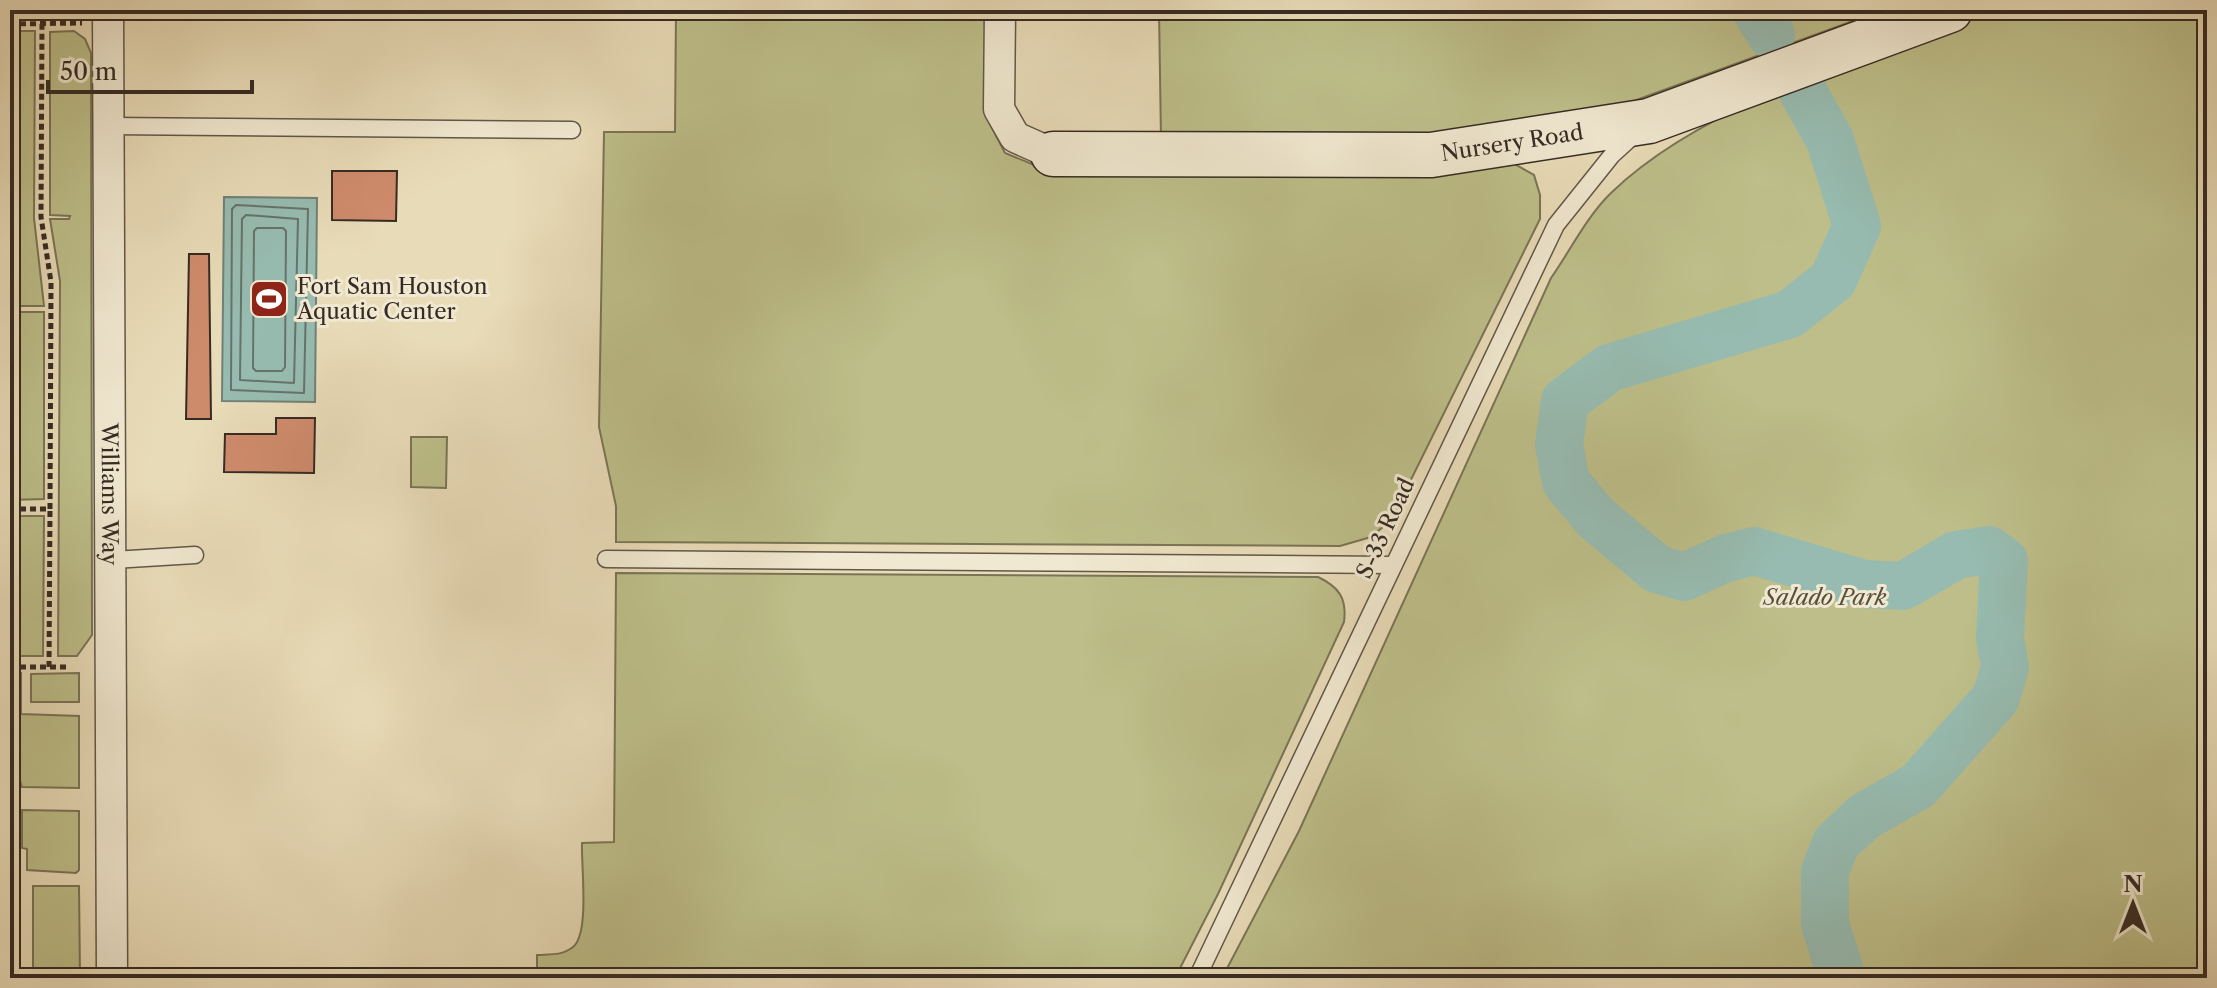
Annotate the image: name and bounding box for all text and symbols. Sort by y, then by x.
scale bar [48,44,252,94]
text: 50 m [60,57,117,86]
street label: Nursery Road [1439,118,1585,167]
place label: Fort Sam Houston Aquatic Center [296,273,488,325]
sports icon: Fort Sam Houston Aquatic Center [248,278,290,320]
street label: Williams Way [96,422,123,566]
street label: S-33 Road [1350,474,1420,583]
park label: Salado Park [1762,584,1887,611]
north arrow [2093,864,2173,944]
text: N [2123,871,2143,898]

